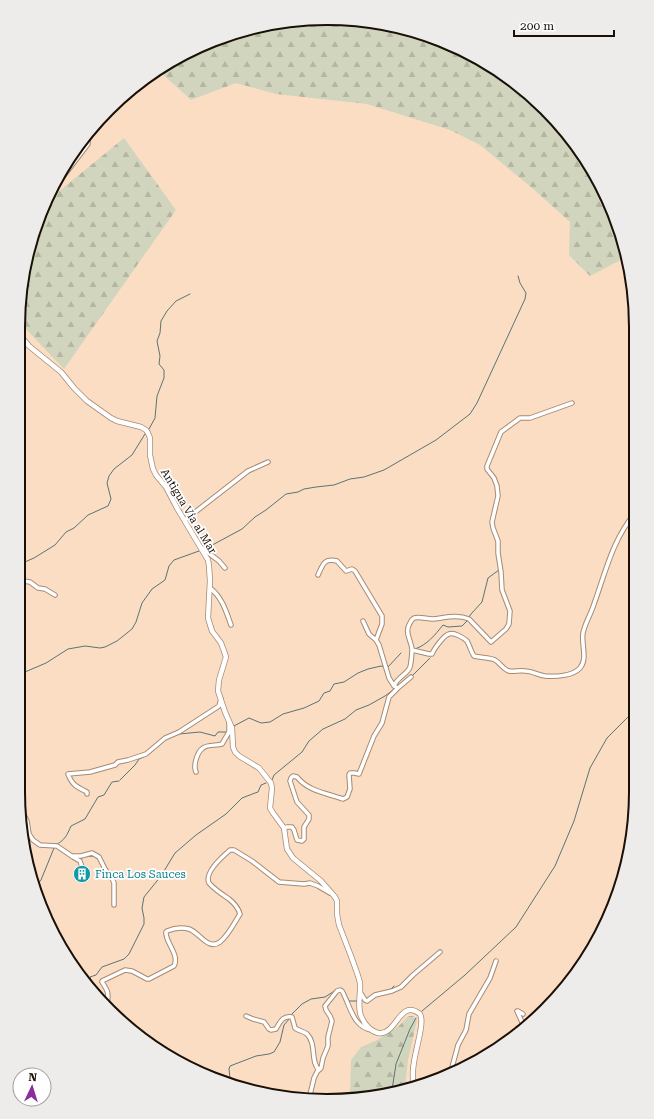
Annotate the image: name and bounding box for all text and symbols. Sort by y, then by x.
scale bar [514,12,614,38]
text: 200 m [520,19,554,33]
street label: Antigua Vía al Mar [158,466,219,557]
building icon: Finca Los Sauces [72,864,92,884]
place label: Finca Los Sauces [95,868,186,881]
north arrow [12,1067,52,1107]
text: N [28,1071,38,1084]

